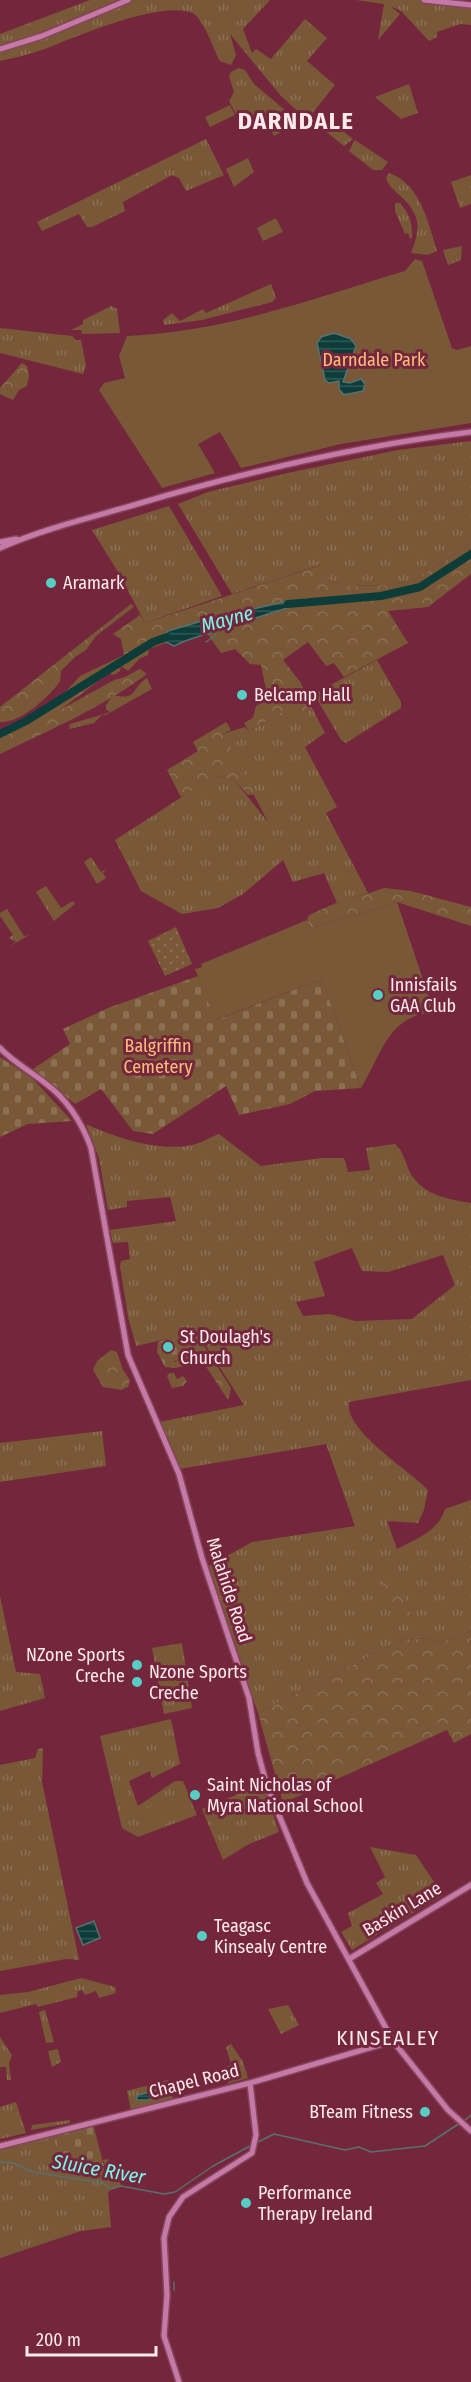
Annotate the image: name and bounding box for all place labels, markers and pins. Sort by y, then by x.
place label: Aramark [63,572,125,594]
marker: Aramark [44,576,58,590]
place label: Belcamp Hall [254,684,351,706]
marker: Belcamp Hall [235,688,249,702]
place label: Innisfails GAA Club [390,974,457,1017]
marker: Innisfails GAA Club [371,988,385,1002]
place label: St Doulagh's Church [180,1326,271,1369]
marker: St Doulagh's Church [161,1340,175,1354]
place label: NZone Sports Creche [26,1644,125,1687]
marker: NZone Sports Creche [130,1658,144,1672]
place label: Nzone Sports Creche [149,1661,247,1704]
marker: Nzone Sports Creche [130,1675,144,1689]
place label: Saint Nicholas of Myra National School [207,1774,363,1817]
marker: Saint Nicholas of Myra National School [188,1788,202,1802]
place label: Teagasc Kinsealy Centre [214,1915,327,1958]
marker: Teagasc Kinsealy Centre [195,1929,209,1943]
place label: BTeam Fitness [309,2101,413,2123]
marker: BTeam Fitness [418,2105,432,2119]
place label: Performance Therapy Ireland [258,2182,373,2225]
marker: Performance Therapy Ireland [239,2196,253,2210]

